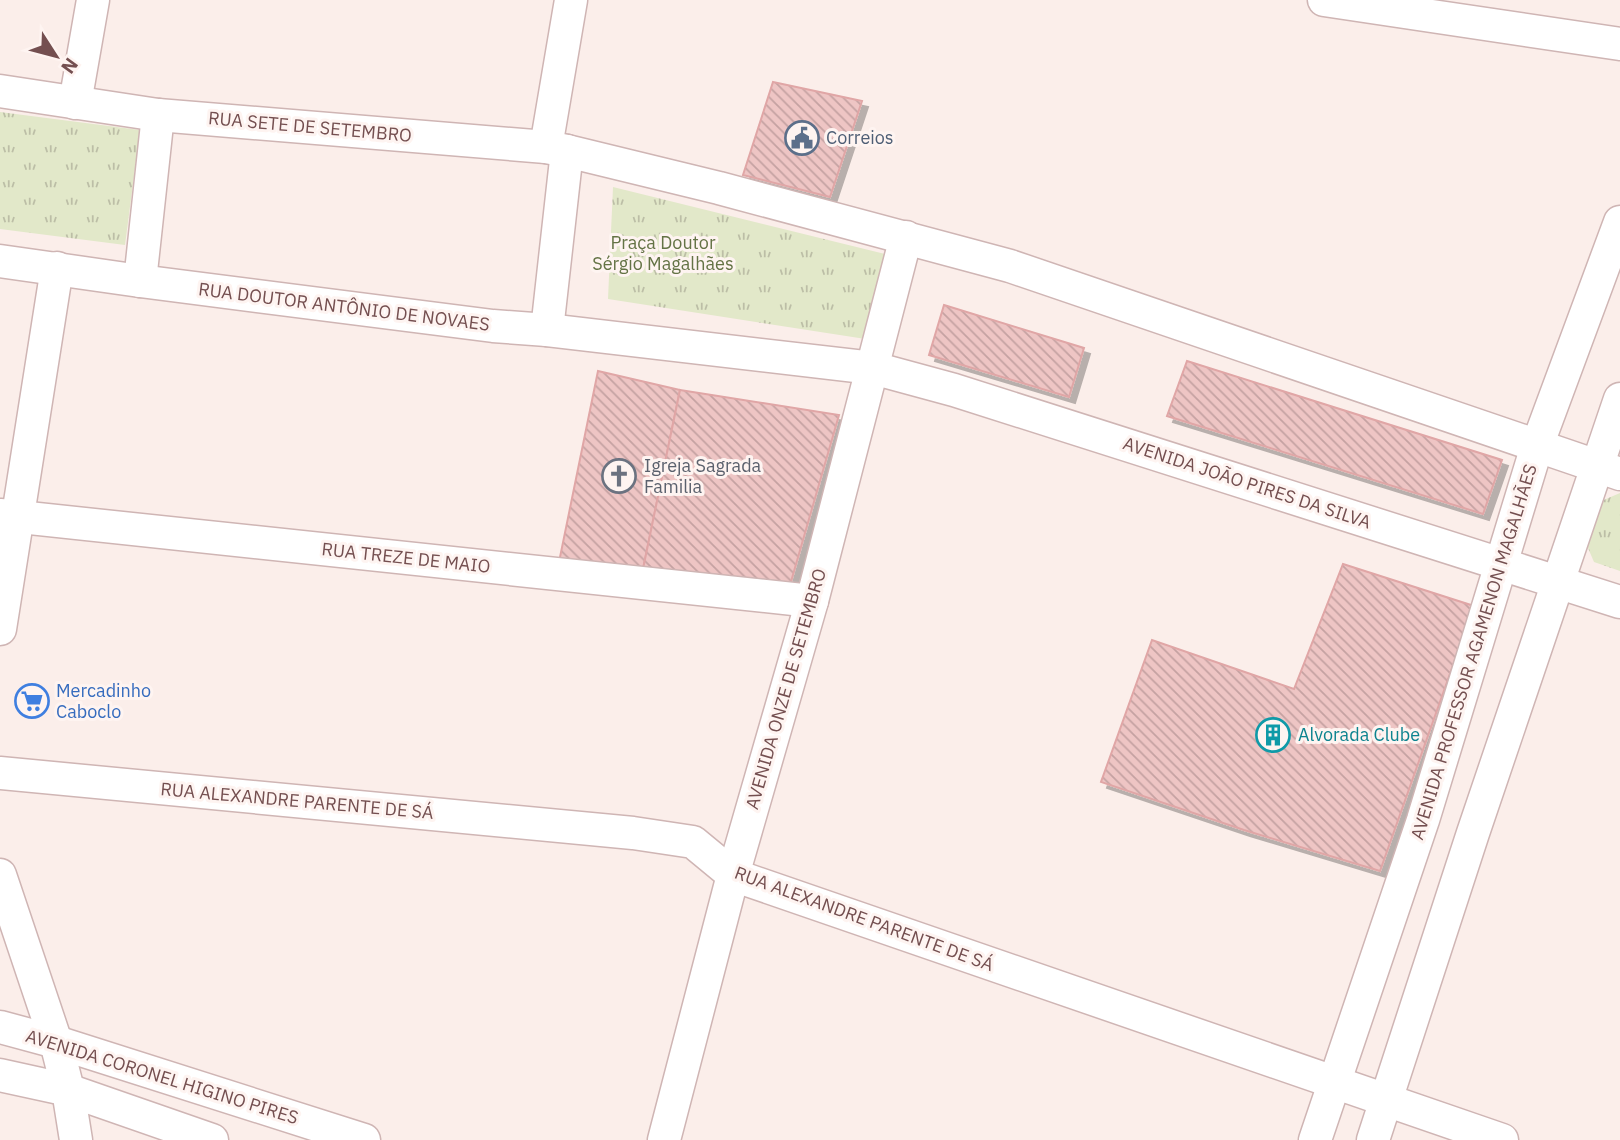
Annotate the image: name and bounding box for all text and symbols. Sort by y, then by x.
north arrow [21,21,91,91]
text: N [56,53,84,79]
street label: RUA SETE DE SETEMBRO [207,106,413,147]
public building icon: Correios [783,119,821,157]
place label: Correios [826,126,894,149]
park label: Praça Doutor Sérgio Magalhães [592,231,734,275]
street label: RUA DOUTOR ANTÔNIO DE NOVAES [197,277,491,336]
street label: AVENIDA JOÃO PIRES DA SILVA [1120,431,1375,534]
place label: Igreja Sagrada Familia [644,454,762,498]
church icon: Igreja Sagrada Familia [600,457,638,495]
street label: AVENIDA PROFESSOR AGAMENON MAGALHÃES [1405,461,1542,842]
street label: RUA TREZE DE MAIO [321,537,492,578]
street label: AVENIDA ONZE DE SETEMBRO [740,566,831,812]
place label: Mercadinho Caboclo [56,679,151,723]
supermarket icon: Mercadinho Caboclo [13,682,51,720]
building icon: Alvorada Clube [1254,716,1292,754]
place label: Alvorada Clube [1298,723,1420,746]
street label: RUA ALEXANDRE PARENTE DE SÁ [160,777,435,824]
street label: RUA ALEXANDRE PARENTE DE SÁ [731,861,997,976]
street label: AVENIDA CORONEL HIGINO PIRES [23,1024,301,1129]

